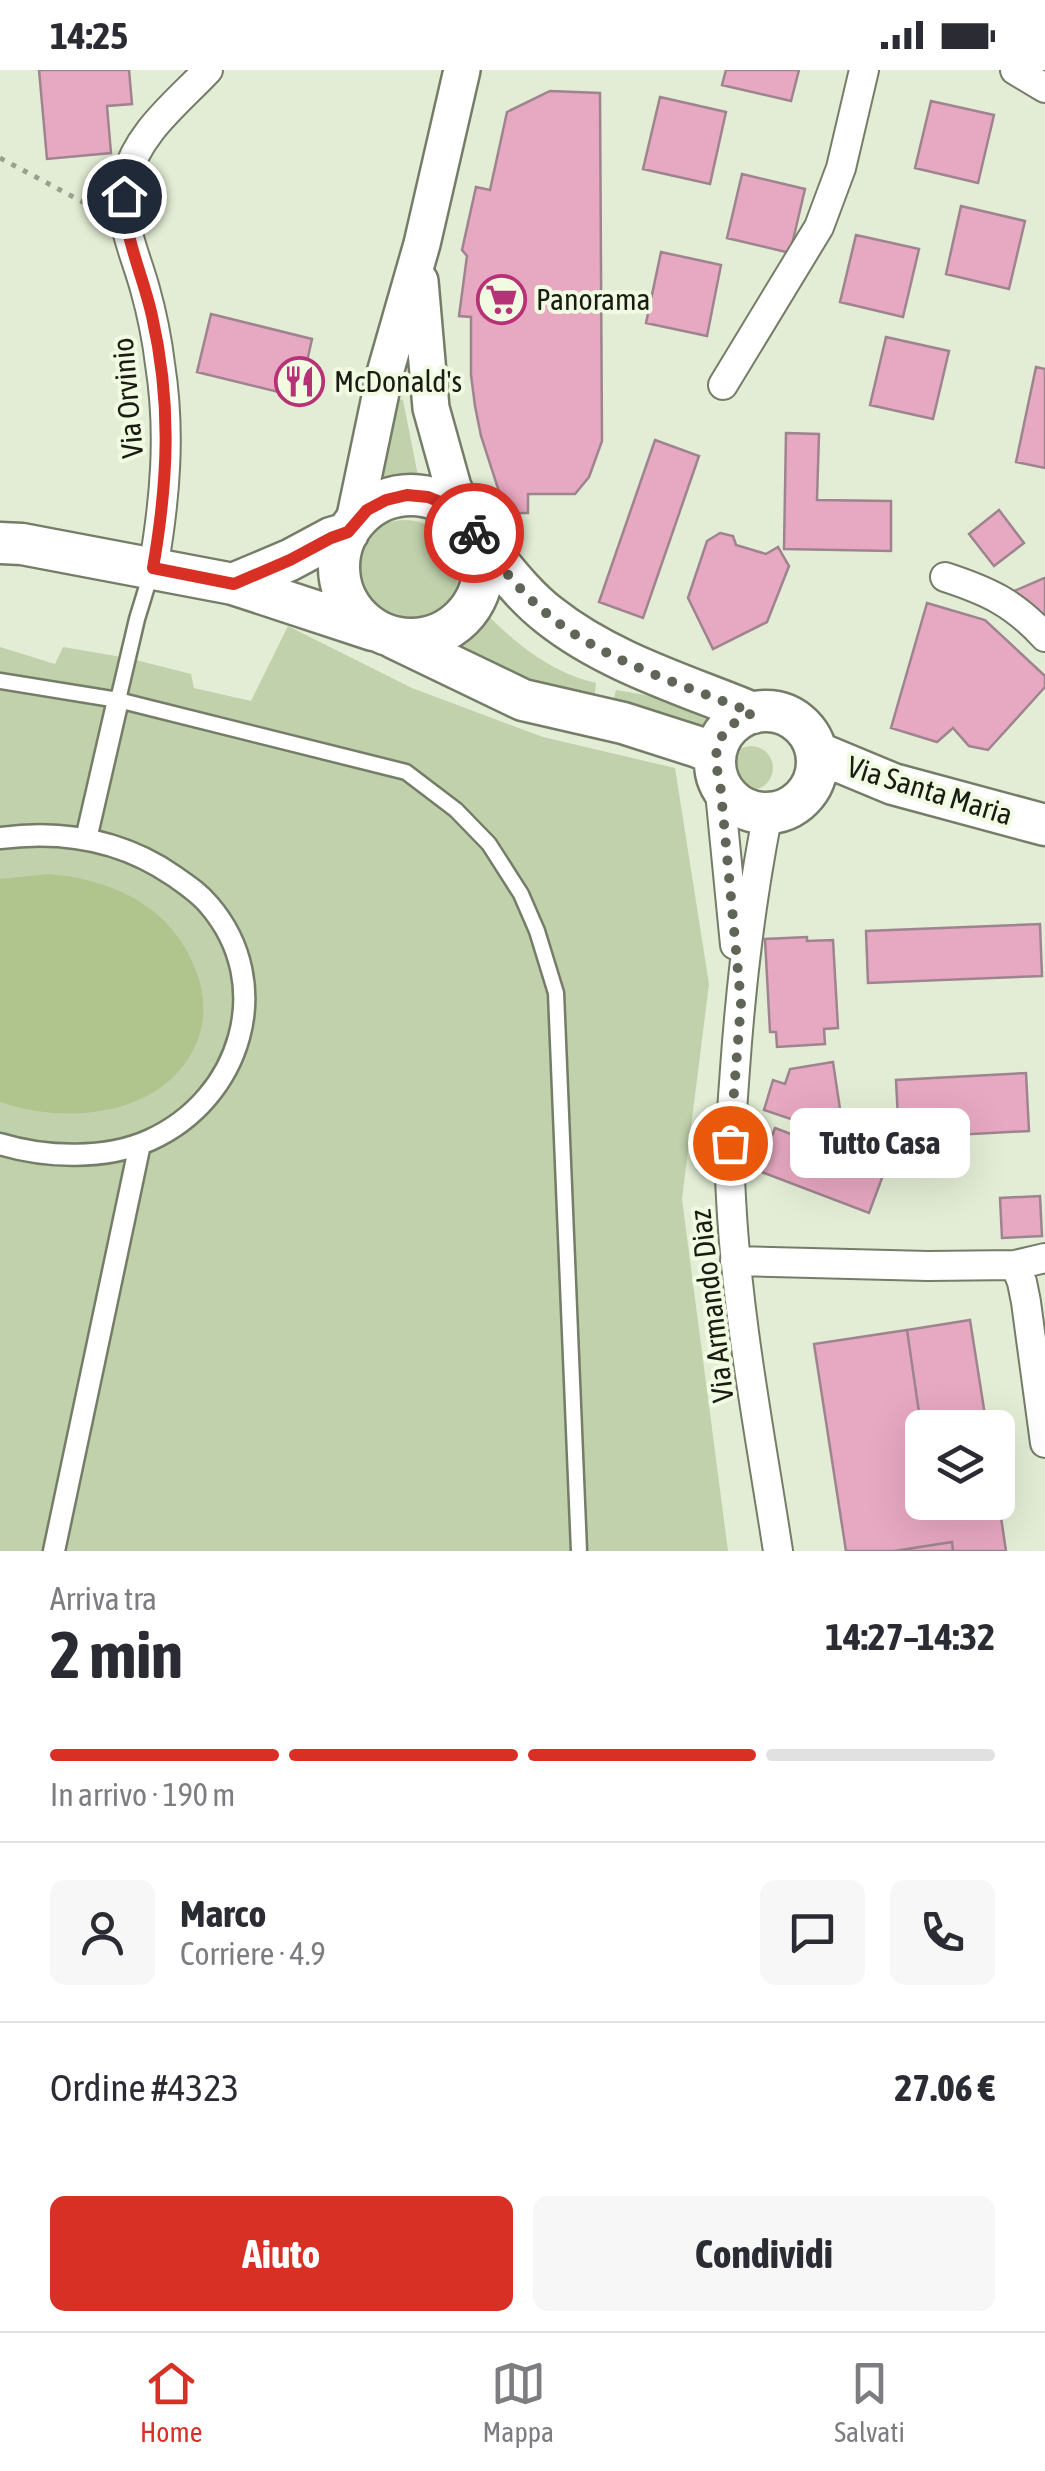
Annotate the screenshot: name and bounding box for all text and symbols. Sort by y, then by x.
text: 14:25 [50,14,128,57]
pin [82,154,167,239]
icon: home [97,169,152,224]
supermarket icon: Panorama [475,273,527,325]
place label: Panorama [536,282,650,316]
street label: Via Orvinio [105,336,149,460]
restaurant icon: McDonald's [273,355,325,407]
place label: McDonald's [334,364,462,398]
courier [424,483,524,583]
icon: bike [447,506,502,561]
street label: Via Santa Maria [843,749,1017,831]
pin [688,1101,773,1186]
callout: Tutto Casa [790,1108,970,1178]
icon: bag [703,1116,758,1171]
text: Tutto Casa [820,1124,940,1161]
street label: Via Armando Diaz [682,1207,740,1404]
map controls [905,1410,1015,1520]
button: layers [905,1410,1015,1520]
text: Arriva tra [50,1580,157,1617]
text: 14:27–14:32 [825,1615,995,1658]
text: 2 min [50,1617,183,1692]
text: In arrivo · 190 m [50,1776,235,1813]
button: person [50,1880,155,1985]
button: chat [760,1880,865,1985]
button: phone [890,1880,995,1985]
text: Marco [180,1892,266,1935]
text: Corriere · 4.9 [180,1935,326,1972]
text: Ordine #4323 [50,2066,239,2109]
text: 27.06 € [894,2066,995,2109]
button: Aiuto [50,2196,513,2311]
button: Condividi [533,2196,995,2311]
tab: Home [140,2356,202,2448]
tab: Mappa [483,2356,554,2448]
tab: Salvati [834,2356,905,2448]

